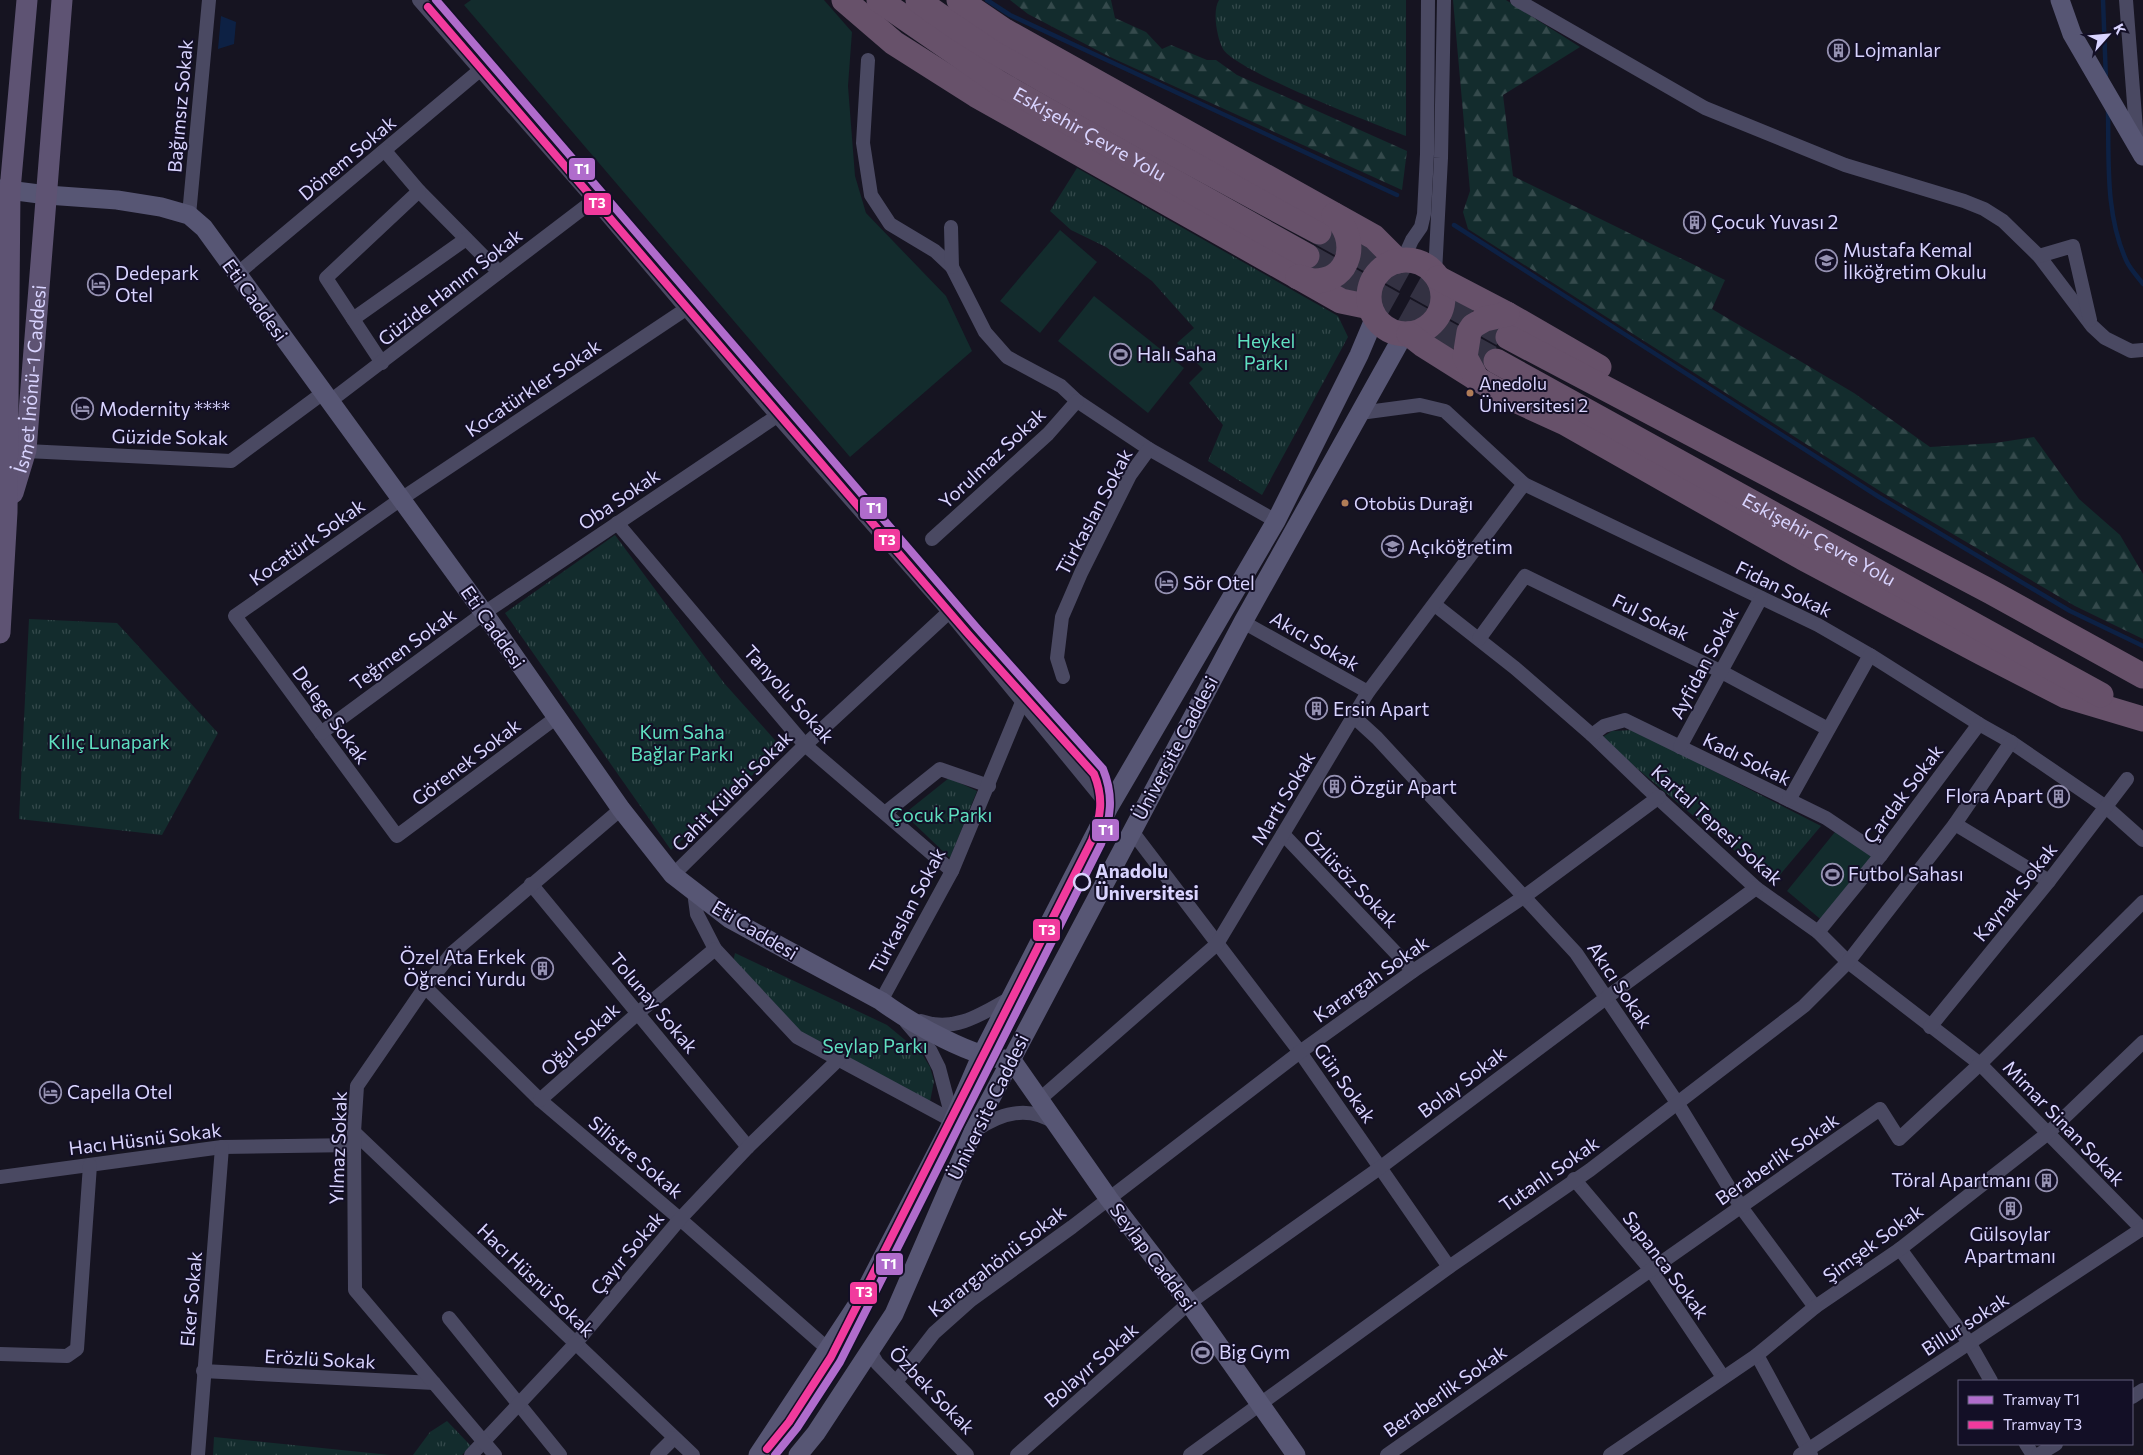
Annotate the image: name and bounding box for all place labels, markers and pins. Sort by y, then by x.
building icon: Lojmanlar [1826,38,1850,62]
place label: Lojmanlar [1854,38,1941,61]
building icon: Çocuk Yuvası 2 [1683,210,1707,234]
place label: Çocuk Yuvası 2 [1711,210,1838,233]
place label: Mustafa Kemal İlköğretim Okulu [1843,238,1987,283]
school or university icon: Mustafa Kemal İlköğretim Okulu [1815,249,1839,273]
place label: Dedepark Otel [115,261,199,306]
hotel icon: Dedepark Otel [87,272,111,296]
sports icon: Halı Saha [1109,342,1133,366]
place label: Halı Saha [1137,342,1216,365]
place label: Anedolu Üniversitesi 2 [1479,372,1588,416]
marker: Anedolu Üniversitesi 2 [1465,388,1475,398]
hotel icon: Modernity **** [71,397,95,421]
place label: Modernity **** [99,397,230,420]
place label: Otobüs Durağı [1354,492,1473,514]
marker: Otobüs Durağı [1340,498,1350,508]
school or university icon: Açıköğretim [1380,535,1404,559]
place label: Açıköğretim [1408,535,1513,558]
hotel icon: Sör Otel [1155,571,1179,595]
place label: Sör Otel [1183,571,1255,594]
building icon: Ersin Apart [1305,697,1329,721]
place label: Ersin Apart [1333,697,1429,720]
building icon: Özgür Apart [1322,775,1346,799]
place label: Özgür Apart [1350,775,1457,798]
place label: Flora Apart [1945,784,2043,807]
building icon: Flora Apart [2047,784,2071,808]
place label: Anadolu Üniversitesi [1095,859,1199,904]
sports icon: Futbol Sahası [1820,862,1844,886]
place label: Futbol Sahası [1848,862,1964,885]
marker: Anadolu Üniversitesi [1073,873,1091,891]
place label: Özel Ata Erkek Öğrenci Yurdu [400,945,526,990]
building icon: Özel Ata Erkek Öğrenci Yurdu [530,956,554,980]
hotel icon: Capella Otel [39,1080,63,1104]
place label: Capella Otel [67,1080,172,1103]
place label: Töral Apartmanı [1891,1168,2031,1191]
building icon: Töral Apartmanı [2035,1168,2059,1192]
building icon: Gülsoylar Apartmanı [1998,1196,2022,1220]
place label: Gülsoylar Apartmanı [1964,1222,2056,1267]
sports icon: Big Gym [1191,1340,1215,1364]
place label: Big Gym [1219,1340,1290,1363]

